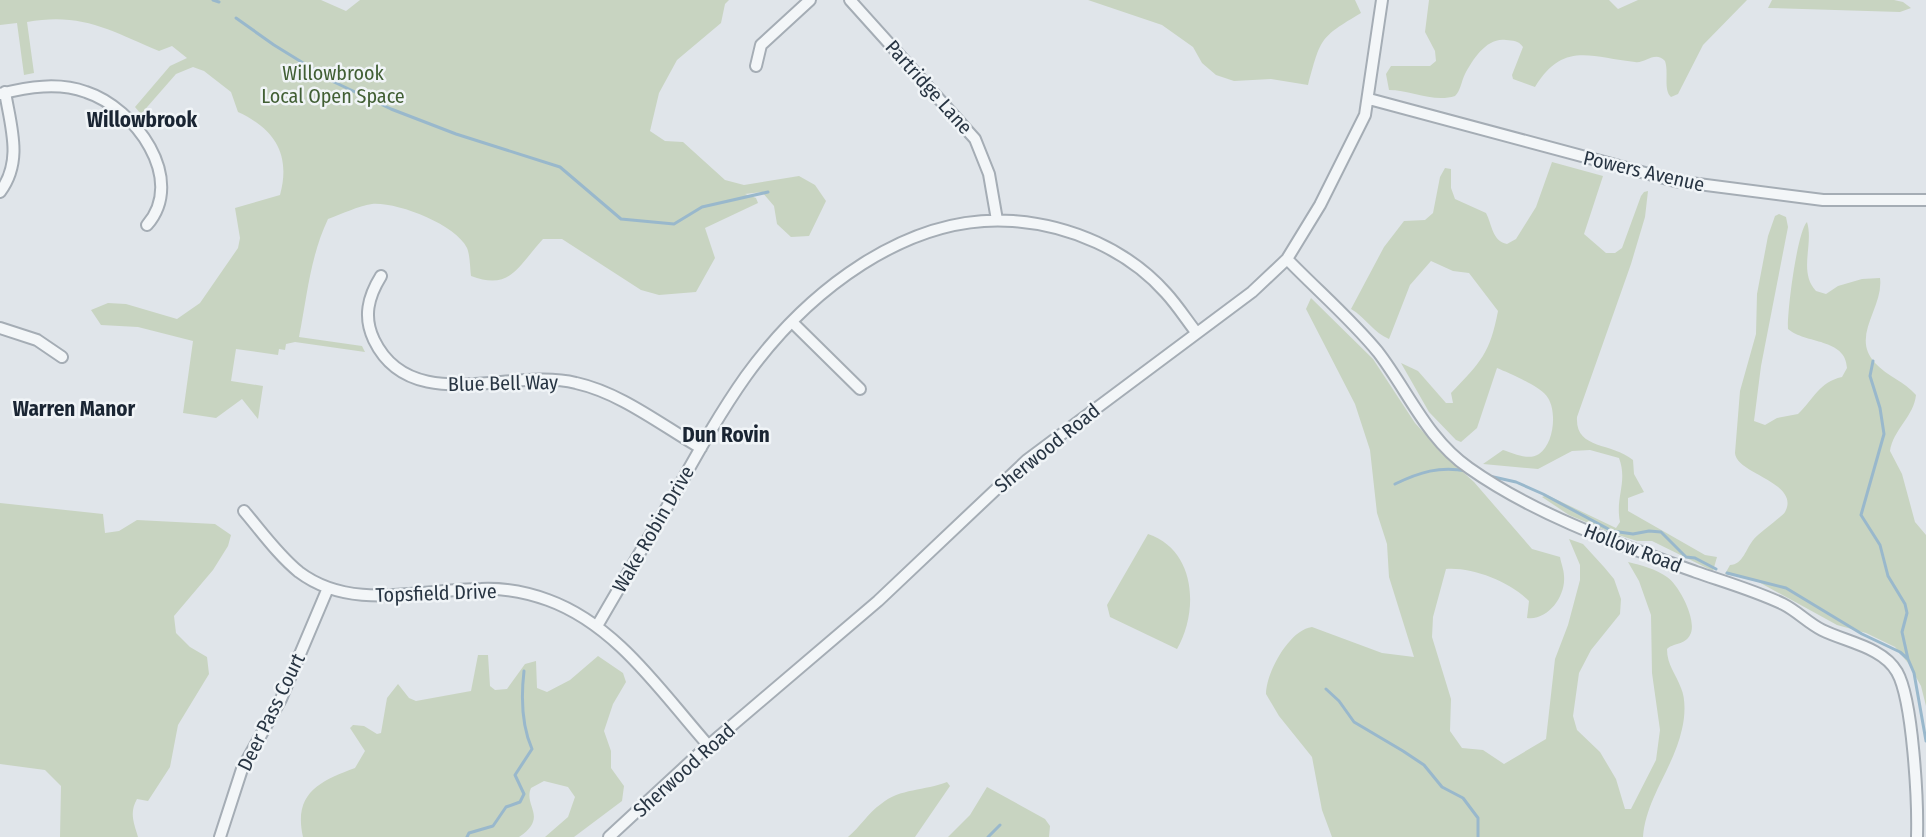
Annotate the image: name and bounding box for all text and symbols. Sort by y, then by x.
street label: Partridge Lane [881,35,977,139]
park label: Willowbrook Local Open Space [261,61,405,108]
district label: Willowbrook [87,107,197,133]
street label: Powers Avenue [1581,145,1707,197]
street label: Blue Bell Way [448,370,558,396]
district label: Warren Manor [13,396,135,422]
street label: Sherwood Road [990,398,1104,498]
district label: Dun Rovin [682,422,770,448]
street label: Wake Robin Drive [607,461,699,597]
street label: Hollow Road [1581,518,1685,578]
street label: Topsfield Drive [375,579,497,607]
street label: Deer Pass Court [232,649,310,775]
street label: Sherwood Road [628,718,740,822]

